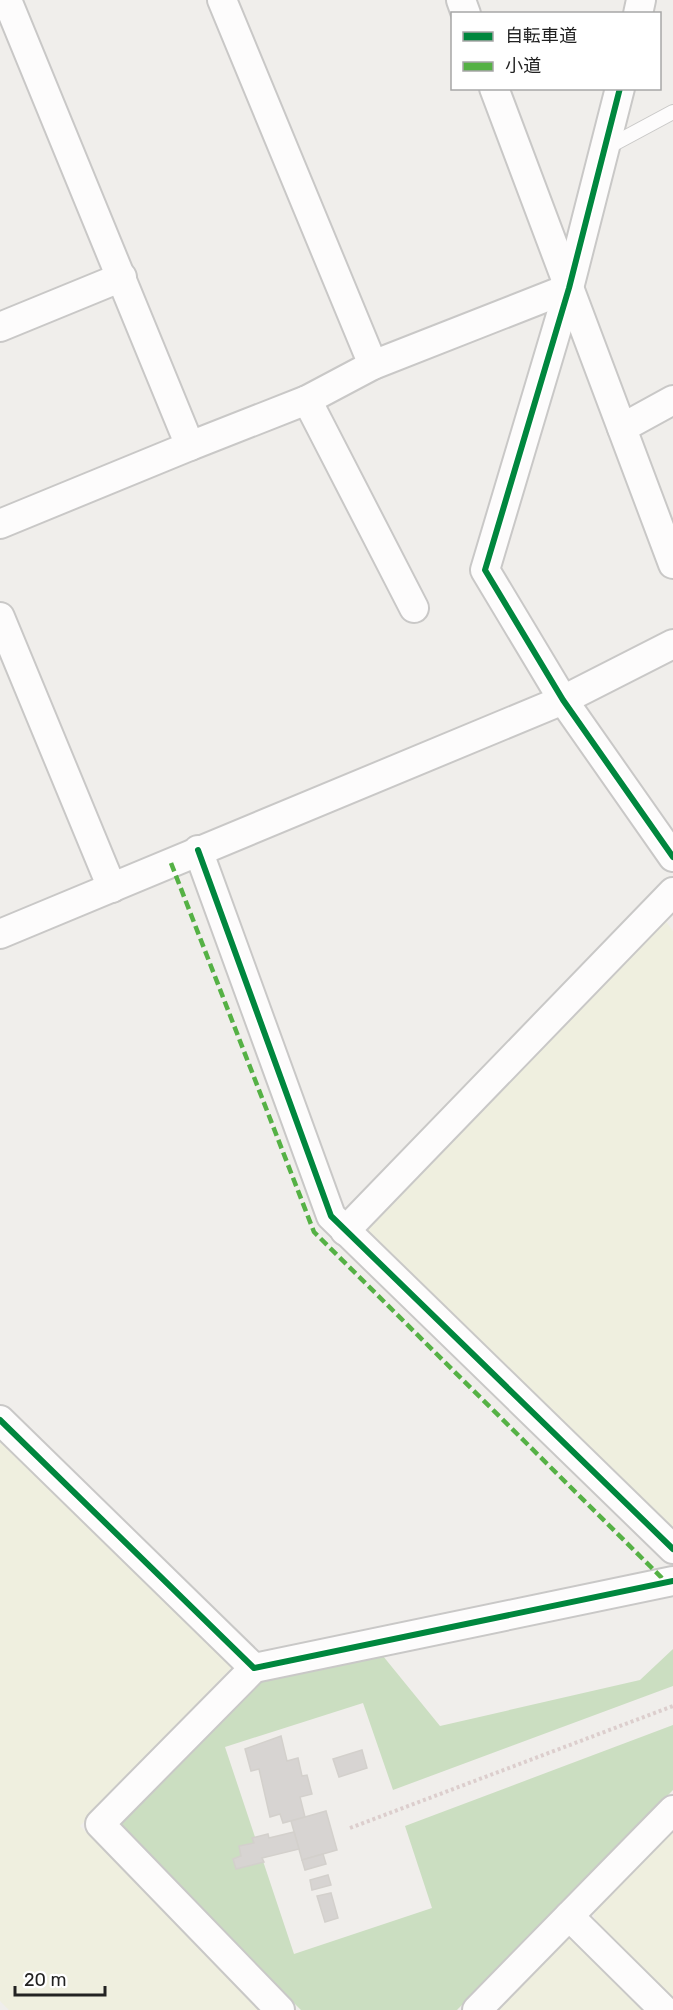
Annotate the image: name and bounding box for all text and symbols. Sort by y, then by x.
legend [451,12,661,90]
text: 自転車道 [505,25,577,47]
text: 小道 [505,55,541,77]
scale bar [15,1959,105,1997]
text: 20 m [24,1969,66,1991]

